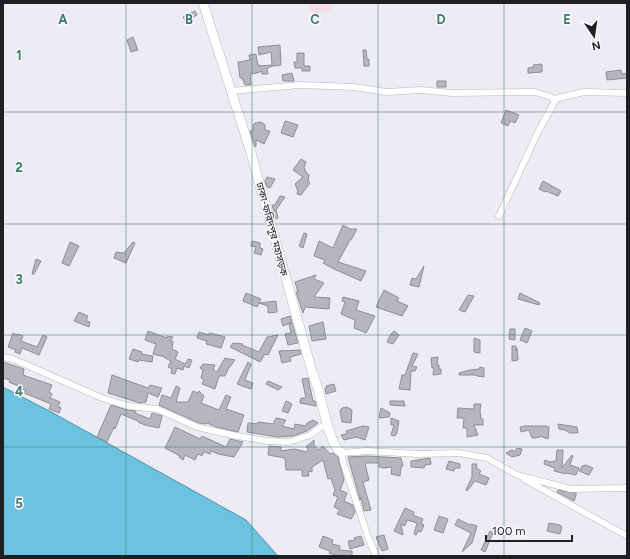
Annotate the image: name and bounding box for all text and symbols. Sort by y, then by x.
text: A [58,12,68,27]
text: B [185,12,193,27]
text: C [310,12,320,27]
text: D [436,12,446,27]
text: E [563,12,571,27]
north arrow [574,16,614,56]
text: N [591,38,602,53]
text: 1 [16,48,22,63]
text: 2 [15,160,23,175]
street label: ঢাকা-ফরিদপুর মহাসড়ক [253,180,291,278]
text: 3 [15,272,23,287]
text: 4 [15,384,23,399]
text: 5 [15,496,23,511]
scale bar [486,517,572,543]
text: 100 m [492,524,526,538]

